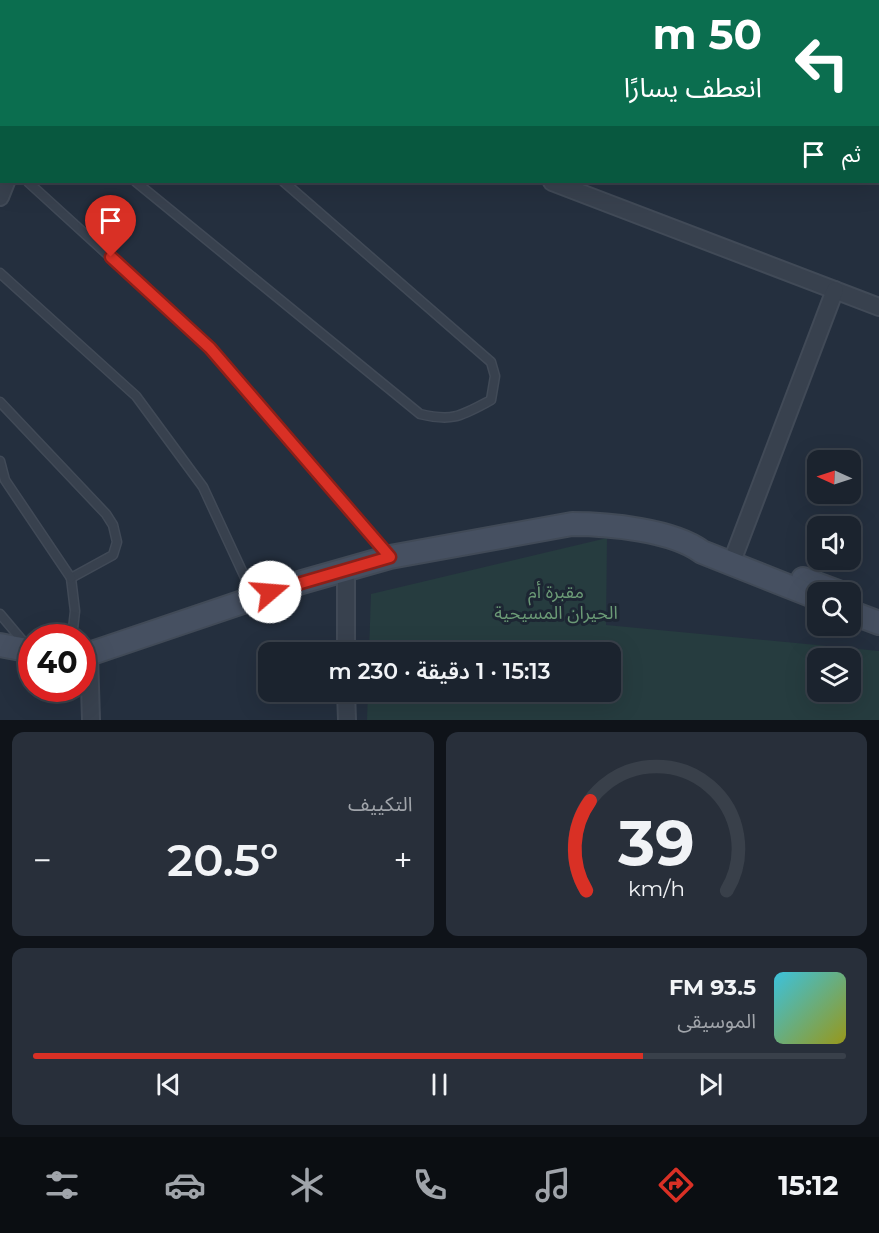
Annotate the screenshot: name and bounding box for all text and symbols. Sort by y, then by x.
text: 50 m [653,8,762,60]
icon: left [783,24,861,102]
text: انعطف يسارًا [624,71,762,104]
icon: arrive [797,138,830,171]
text: ثم [842,141,861,168]
pin [85,195,136,257]
icon: arrive [94,204,127,237]
north arrow [807,450,861,504]
map controls [807,450,861,702]
button: sound [807,516,861,570]
position arrow [238,560,302,624]
park label: مقبرة أم الحيران المسيحية [494,581,618,624]
button: search [807,582,861,636]
speed limit sign: 40 [18,624,96,702]
button: layers [807,648,861,702]
text: 15:13 · 1 دقيقة · 230 m [328,658,551,685]
text: التكييف [348,792,413,816]
text: 39 [617,805,695,881]
text: 20.5° [167,832,279,887]
text: − [33,840,52,880]
text: + [394,840,412,880]
text: km/h [628,875,685,901]
text: 93.5 FM [669,974,756,1001]
text: الموسيقى [677,1009,756,1033]
icon: previous [152,1068,185,1101]
icon: pause [423,1068,456,1101]
icon: next [694,1068,727,1101]
icon: filters [41,1164,83,1206]
icon: car [164,1164,206,1206]
icon: climate [286,1164,328,1206]
icon: phone [409,1164,451,1206]
icon: music [532,1164,574,1206]
icon: directions [655,1164,697,1206]
text: 15:12 [778,1169,839,1202]

